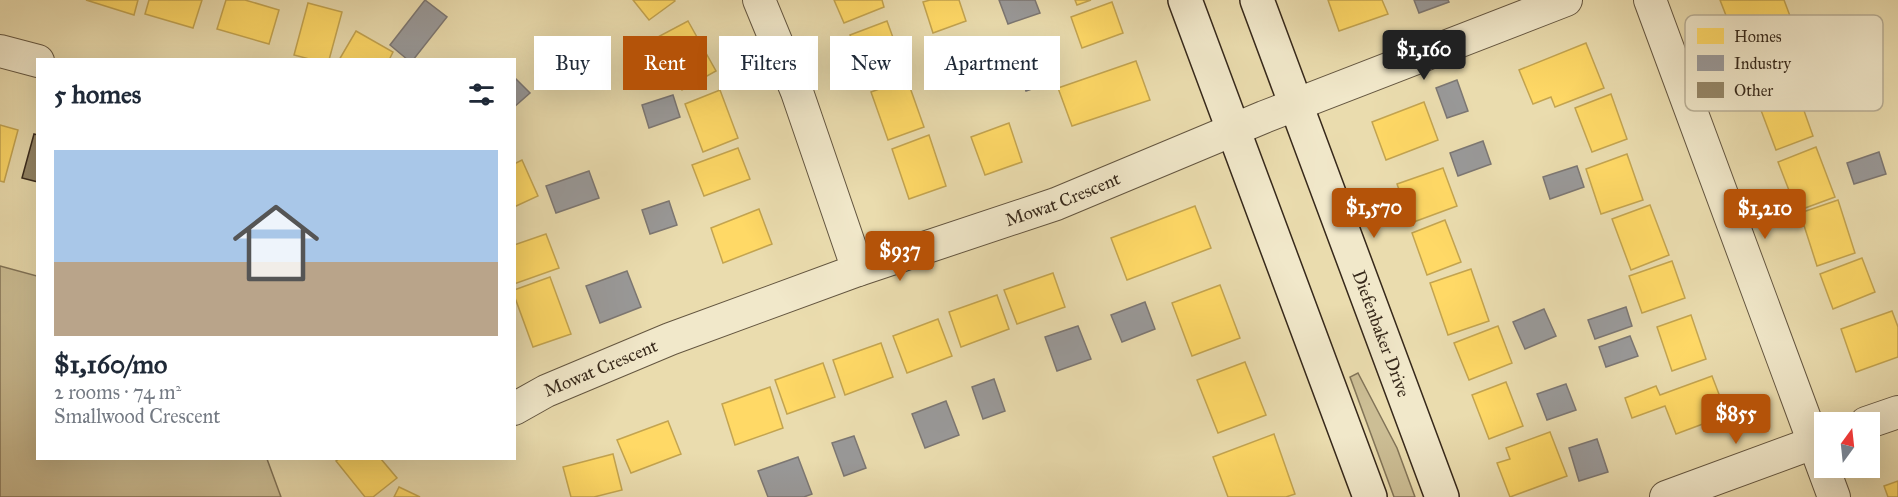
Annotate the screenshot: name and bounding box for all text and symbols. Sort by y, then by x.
legend [1685,15,1883,111]
text: Homes [1734,27,1782,46]
pin: $1,160 [1375,30,1473,81]
chip: Buy [534,36,611,90]
chip: Rent [623,36,707,90]
chip: Filters [719,36,818,90]
chip: New [830,36,912,90]
chip: Apartment [924,36,1060,90]
text: $1,160 [1397,37,1451,61]
text: Industry [1734,54,1792,73]
text: 5 homes [54,78,141,110]
icon: filters [465,78,498,111]
text: Other [1734,81,1773,100]
street label: Mowat Crescent [1002,167,1124,231]
pin: $1,570 [1325,188,1423,239]
icon: home [222,189,330,297]
pin: $1,210 [1716,189,1814,240]
text: $1,570 [1346,195,1402,219]
text: $1,210 [1738,196,1792,220]
pin: $937 [864,231,936,282]
text: $937 [879,238,921,262]
street label: Diefenbaker Drive [1347,267,1415,400]
street label: Mowat Crescent [541,334,661,402]
text: $1,160/mo [54,348,167,380]
text: 2 rooms · 74 m² [54,380,181,404]
pin: $855 [1700,394,1772,445]
text: $855 [1715,401,1757,425]
text: Smallwood Crescent [54,404,220,428]
north arrow [1814,412,1880,478]
map controls [1814,412,1880,478]

